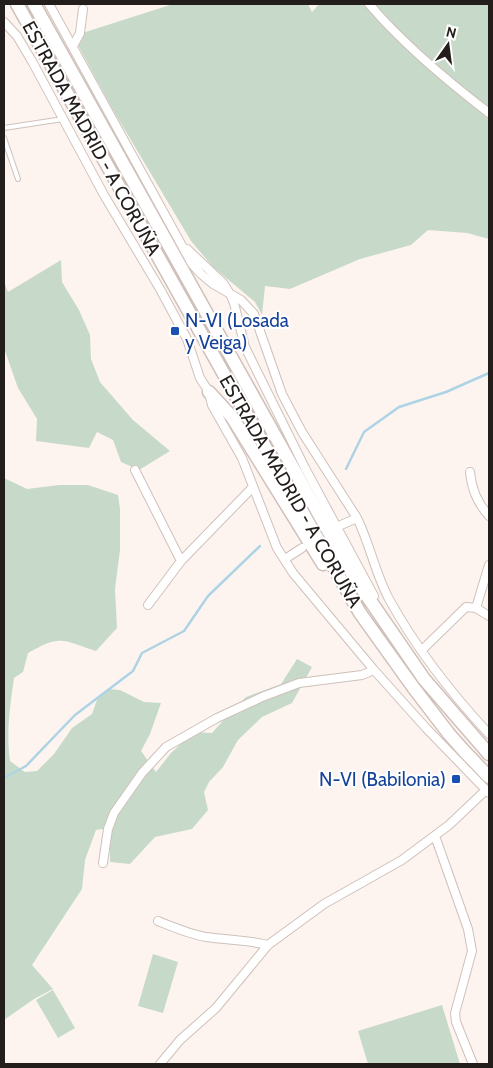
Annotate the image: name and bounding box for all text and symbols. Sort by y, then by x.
street label: ESTRADA MADRID - A CORUÑA [17,17,167,260]
north arrow [423,20,473,70]
text: N [444,22,458,42]
place label: N-VI (Losada y Veiga) [185,309,289,354]
marker: N-VI (Losada y Veiga) [169,325,181,337]
street label: ESTRADA MADRID - A CORUÑA [214,370,368,612]
place label: N-VI (Babilonia) [319,768,446,791]
marker: N-VI (Babilonia) [450,773,462,785]

